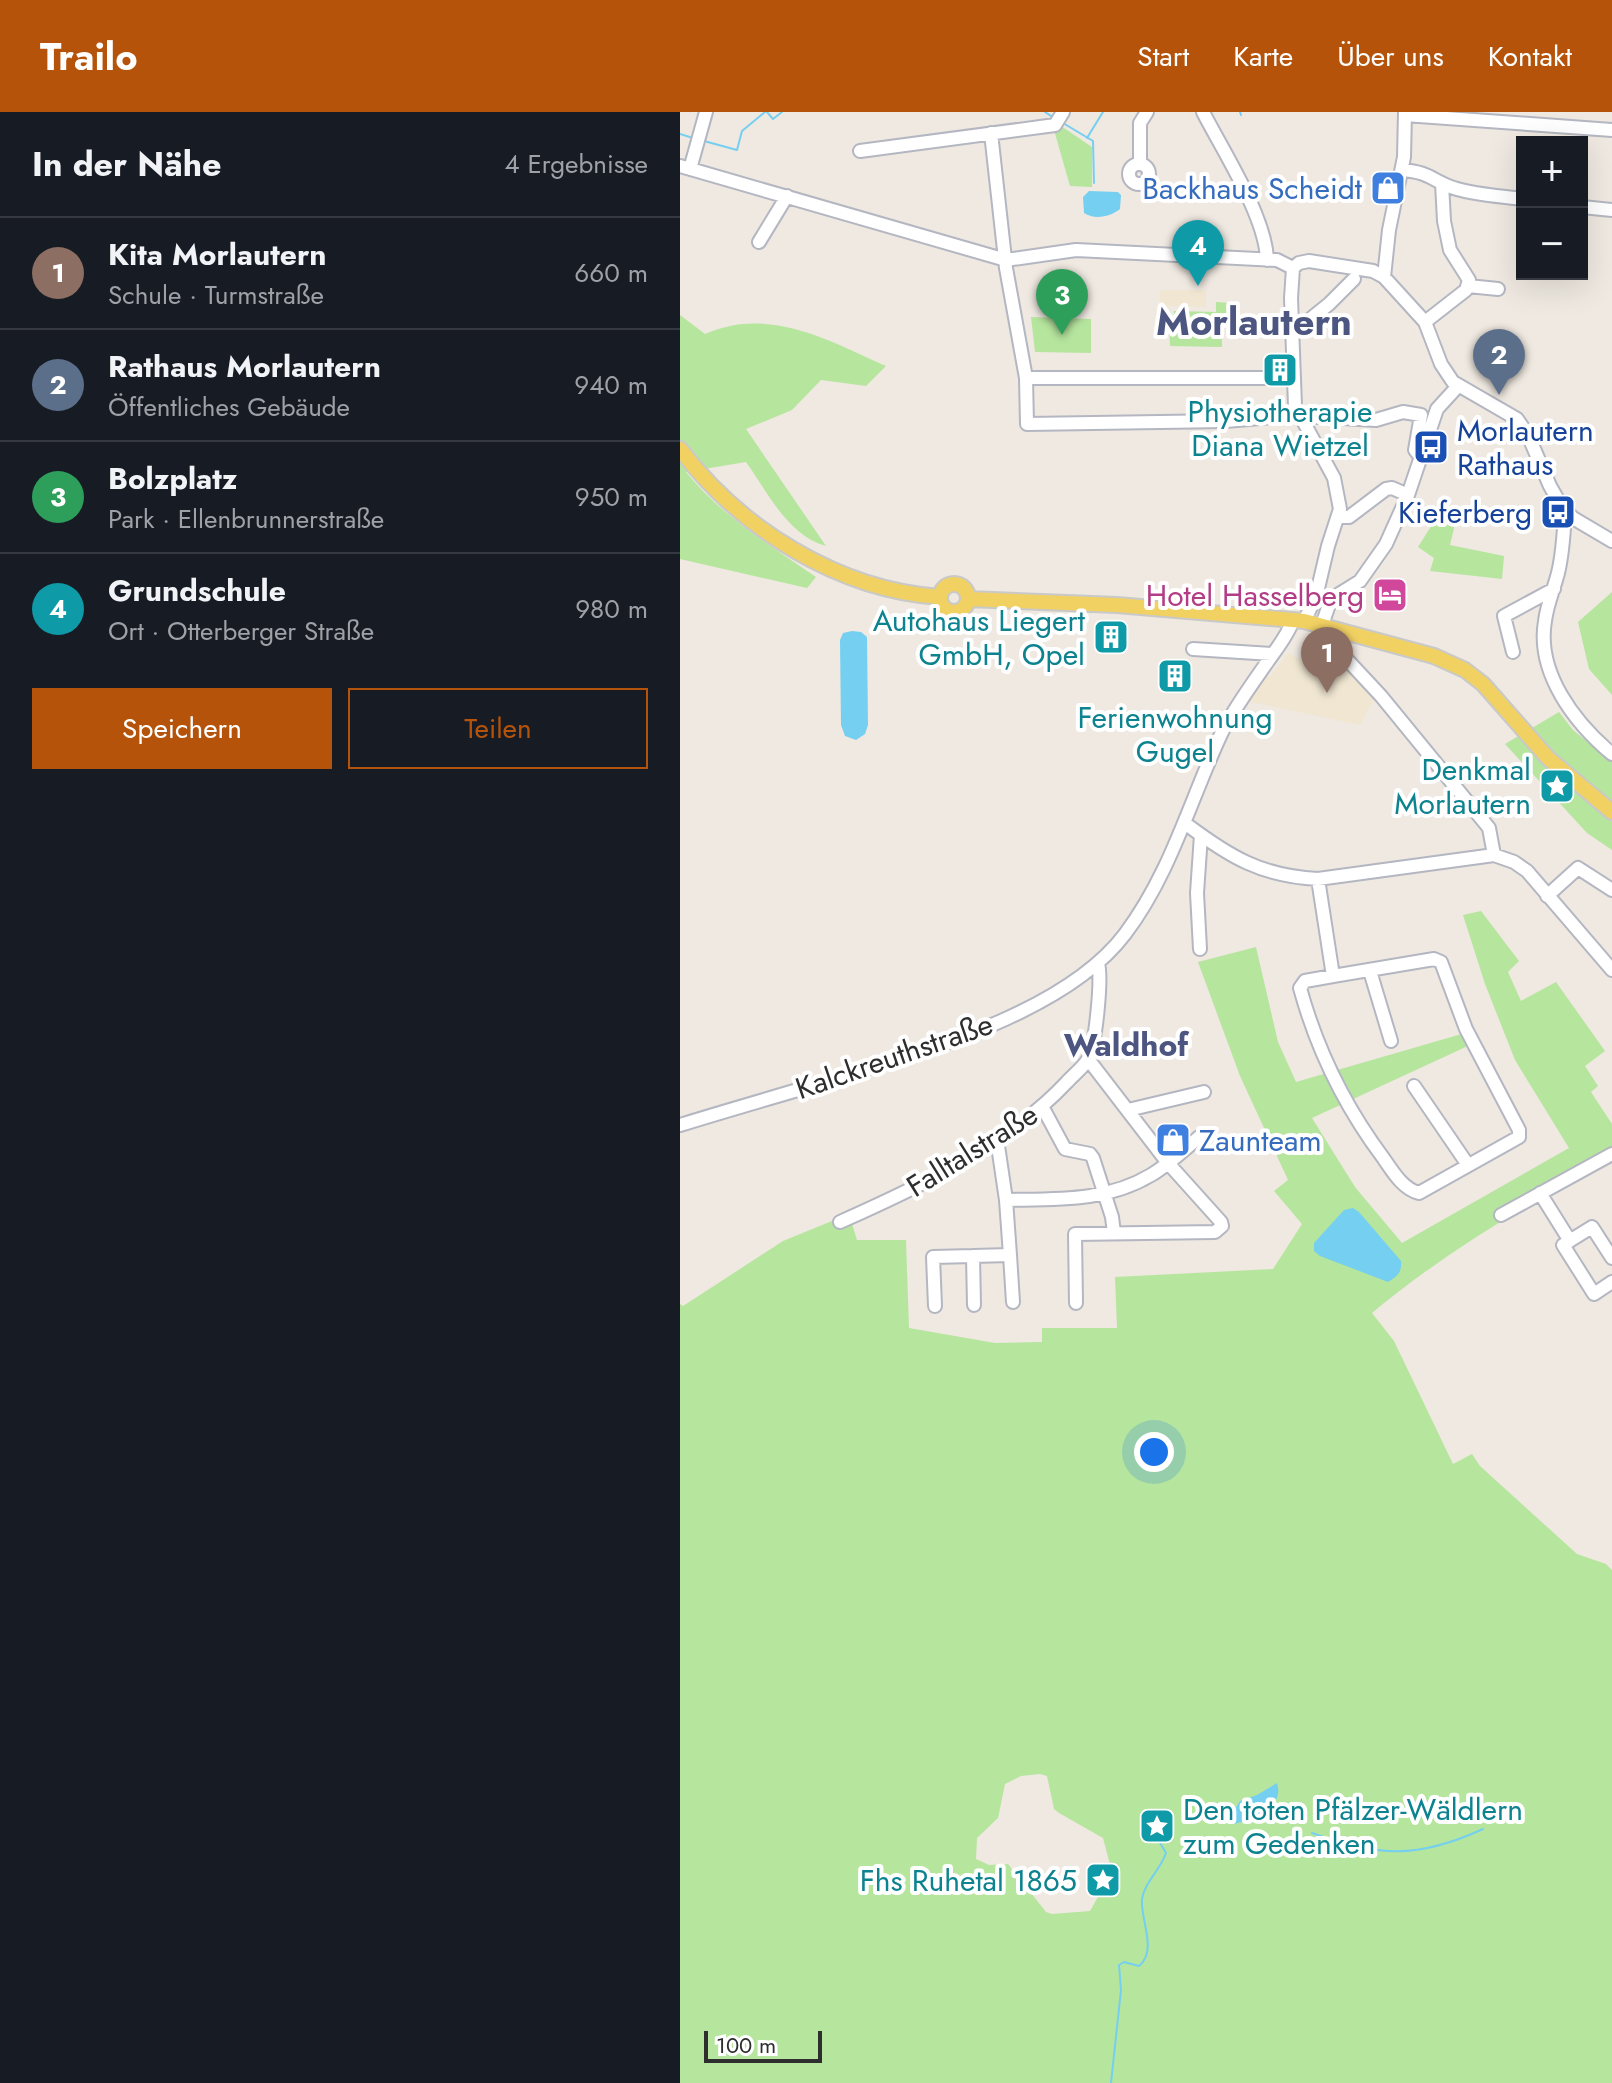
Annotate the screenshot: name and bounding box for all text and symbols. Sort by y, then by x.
text: Trailo [40,29,138,84]
text: Start [1137,36,1189,77]
text: Karte [1233,36,1293,77]
text: Über uns [1337,36,1444,77]
text: Kontakt [1488,36,1572,77]
map controls [1516,136,1588,280]
button: + [1516,136,1588,208]
text: In der Nähe [32,140,222,189]
text: 4 Ergebnisse [504,145,648,183]
place label: Backhaus Scheidt [1142,167,1363,210]
shop icon: Backhaus Scheidt [1369,169,1407,207]
button: − [1516,208,1588,280]
pin: 4 [1172,220,1224,286]
text: Kita Morlautern [108,233,327,276]
text: 1 [51,254,65,292]
text: 660 m [574,254,648,292]
pin: 3 [1036,269,1088,335]
text: Schule · Turmstraße [108,276,324,314]
district label: Morlautern [1156,294,1352,349]
pin: 2 [1473,329,1525,395]
text: Rathaus Morlautern [108,345,381,388]
building icon: Physiotherapie Diana Wietzel [1261,351,1299,389]
text: 2 [49,366,67,404]
text: 940 m [574,366,648,404]
text: Öffentliches Gebäude [108,388,350,426]
place label: Physiotherapie Diana Wietzel [1188,390,1372,467]
place label: Morlautern Rathaus [1457,409,1594,486]
bus stop icon: Morlautern Rathaus [1412,428,1450,466]
text: Bolzplatz [108,457,237,500]
text: 3 [50,478,66,516]
text: 950 m [575,478,648,516]
place label: Kieferberg [1398,491,1532,534]
bus stop icon: Kieferberg [1539,493,1577,531]
text: Park · Ellenbrunnerstraße [108,500,384,538]
text: Grundschule [108,569,286,612]
place label: Hotel Hasselberg [1146,574,1364,617]
hotel icon: Hotel Hasselberg [1371,576,1409,614]
text: 4 [49,590,67,628]
text: 980 m [575,590,648,628]
place label: Autohaus Liegert GmbH, Opel [873,599,1086,676]
text: Ort · Otterberger Straße [108,612,374,650]
building icon: Autohaus Liegert GmbH, Opel [1092,618,1130,656]
pin: 1 [1301,627,1353,693]
building icon: Ferienwohnung Gugel [1156,657,1194,695]
button: Speichern [32,688,332,769]
button: Teilen [348,688,648,769]
place label: Ferienwohnung Gugel [1077,696,1273,773]
place label: Denkmal Morlautern [1394,748,1531,825]
place icon: Denkmal Morlautern [1538,767,1576,805]
street label: Kalckreuthstraße [790,1002,998,1110]
district label: Waldhof [1064,1022,1190,1068]
street label: Falltalstraße [898,1093,1046,1207]
place label: Zaunteam [1199,1119,1322,1162]
shop icon: Zaunteam [1154,1121,1192,1159]
your location [1134,1432,1174,1472]
place label: Den toten Pfälzer-Wäldlern zum Gedenken [1183,1788,1523,1865]
place icon: Den toten Pfälzer-Wäldlern zum Gedenken [1138,1807,1176,1845]
place label: Fhs Ruhetal 1865 [860,1859,1077,1902]
place icon: Fhs Ruhetal 1865 [1084,1861,1122,1899]
scale bar [704,2027,822,2063]
text: 100 m [716,2029,776,2061]

